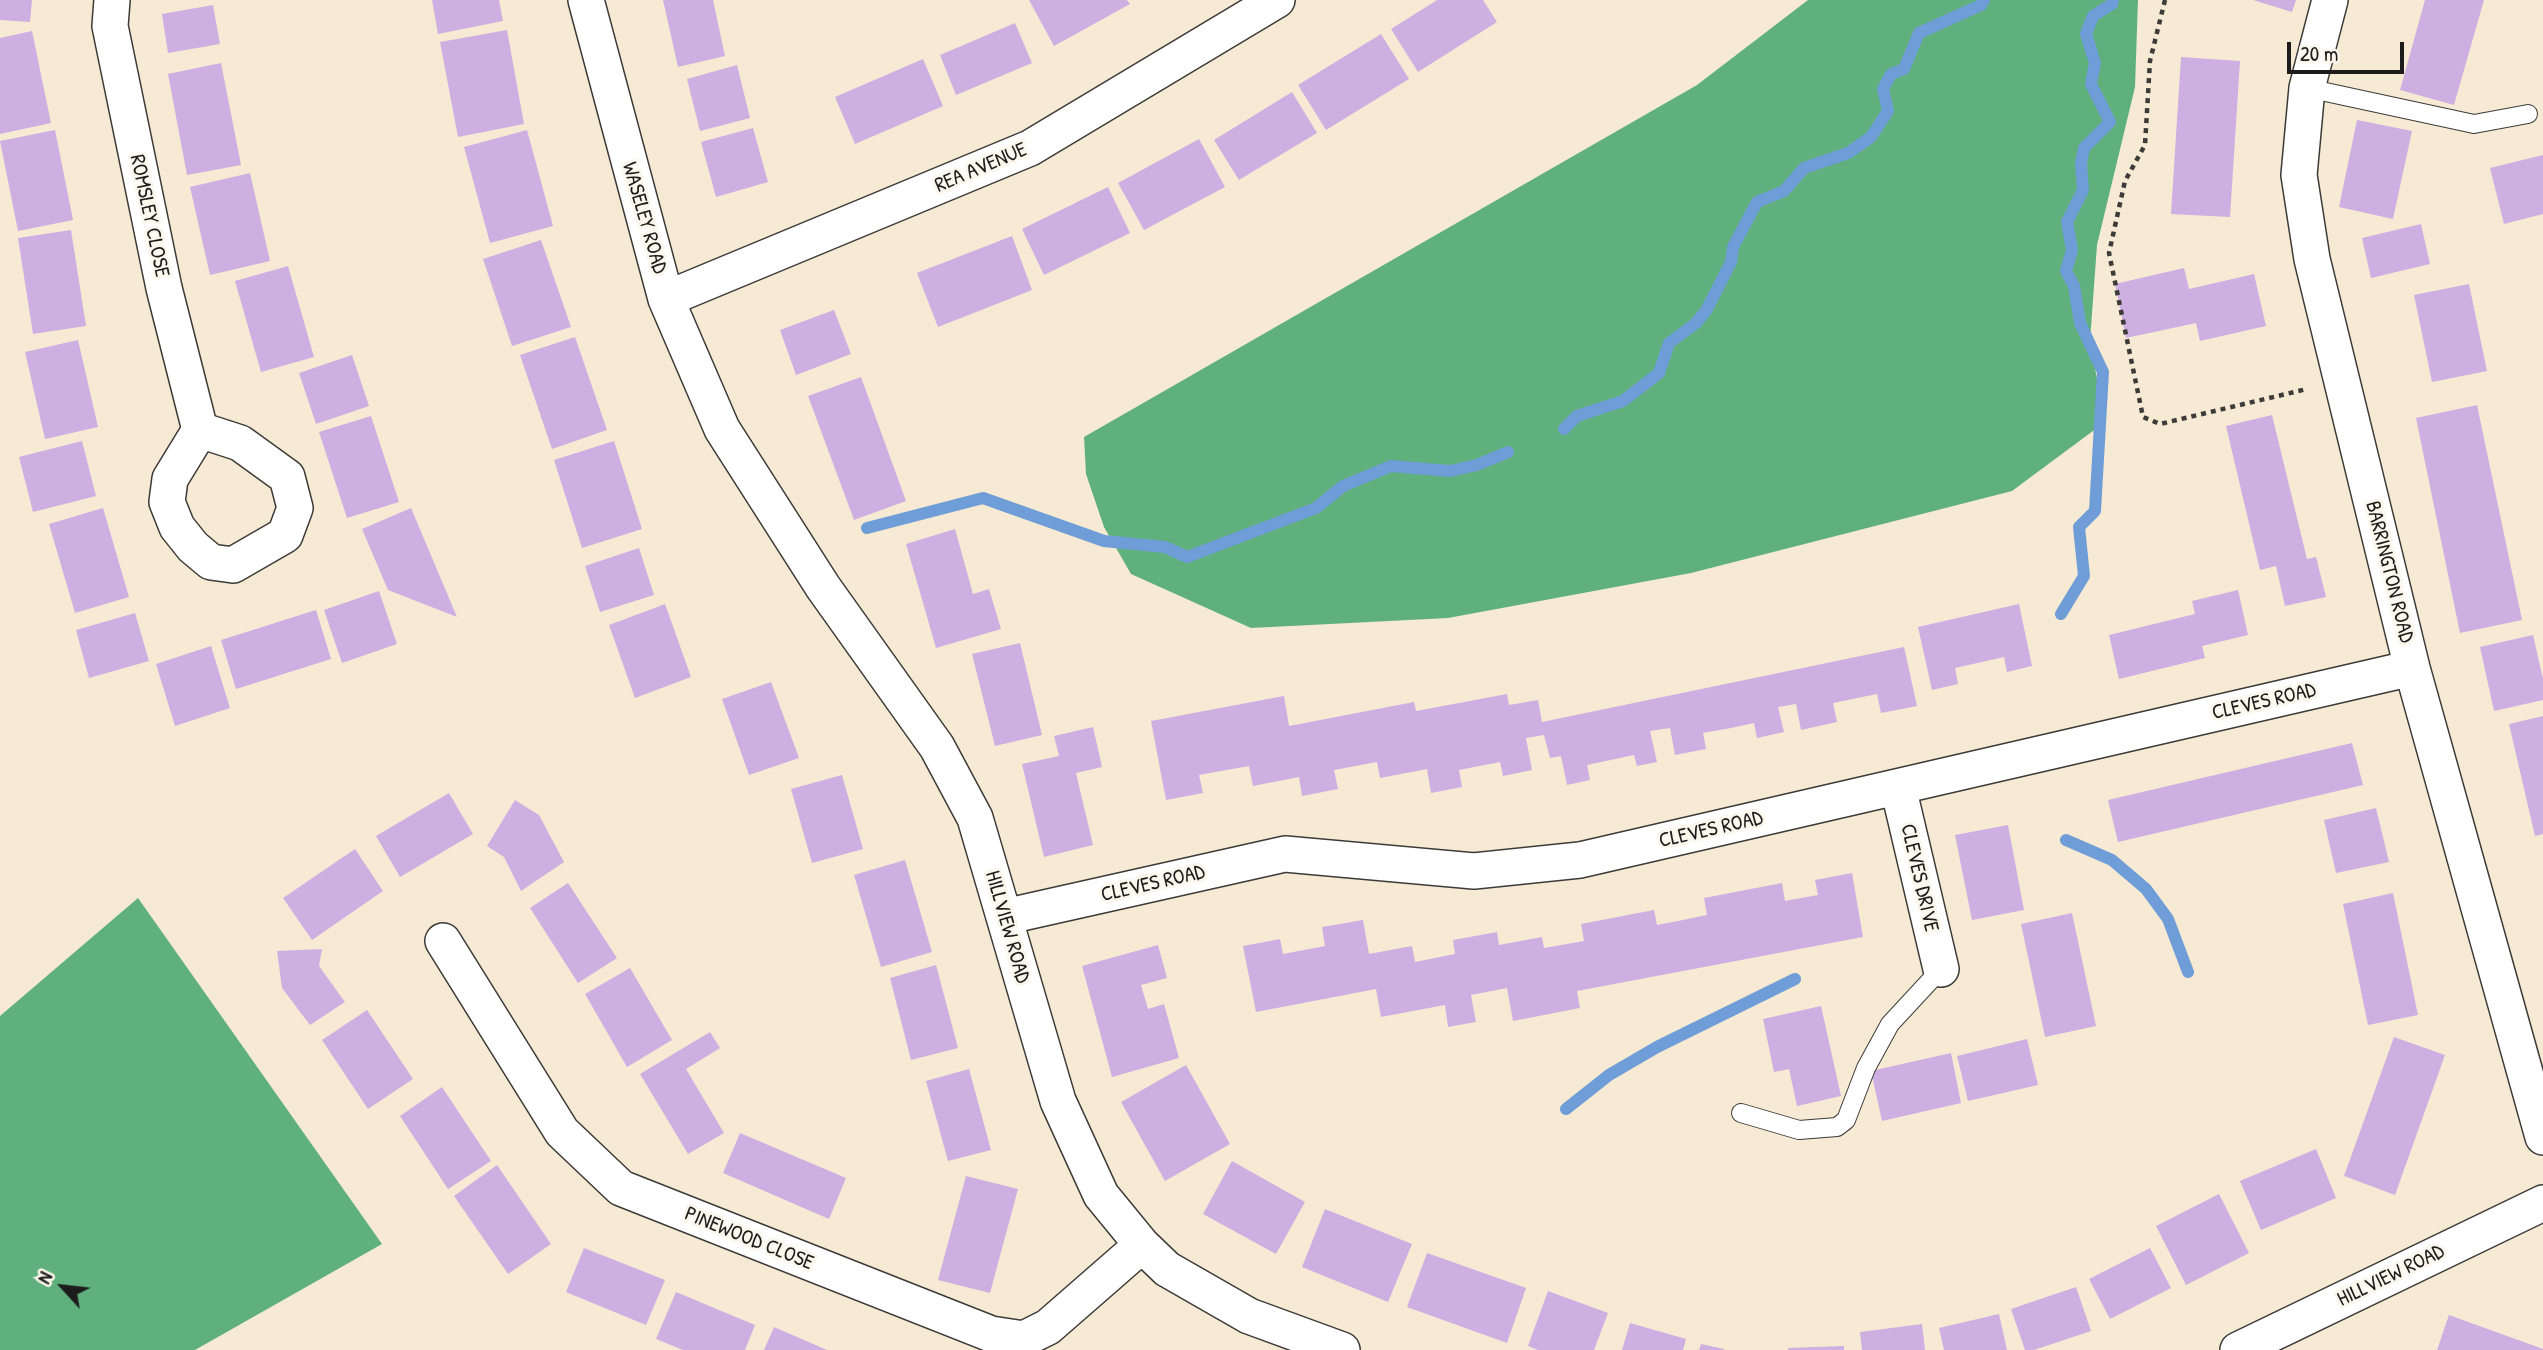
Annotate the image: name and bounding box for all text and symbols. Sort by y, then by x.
scale bar [2291,28,2408,72]
text: 20 m [2300,39,2338,68]
street label: REA AVENUE [931,137,1031,199]
street label: ROMSLEY CLOSE [124,153,174,279]
street label: WASELEY ROAD [616,159,672,277]
street label: BARRINGTON ROAD [2359,499,2419,645]
street label: CLEVES ROAD [2210,678,2318,726]
street label: CLEVES ROAD [1657,806,1765,854]
street label: CLEVES DRIVE [1894,822,1944,934]
street label: CLEVES ROAD [1099,860,1207,908]
street label: HILLVIEW ROAD [979,868,1035,986]
street label: PINEWOOD CLOSE [681,1202,817,1276]
street label: HILLVIEW ROAD [2334,1239,2448,1313]
north arrow [28,1252,98,1322]
text: N [30,1267,58,1288]

